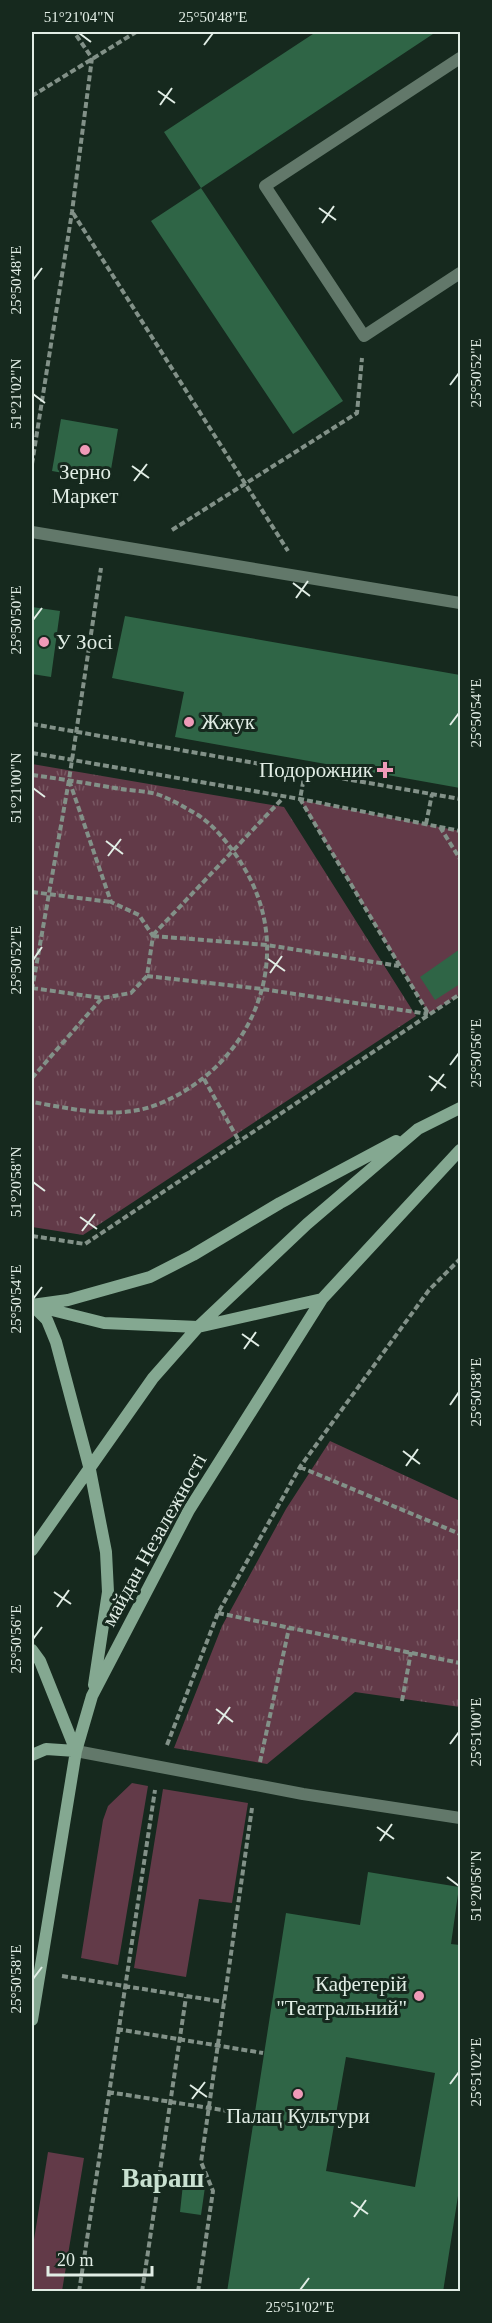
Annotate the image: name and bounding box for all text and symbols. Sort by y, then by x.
text: 51°21'04"N [44,9,114,25]
text: 25°50'48"E [179,9,248,25]
text: 25°50'48"E [8,246,24,315]
text: 25°50'52"E [468,339,484,408]
text: 51°21'02"N [8,359,24,429]
marker: Зерно Маркет [78,443,92,457]
place label: Зерно Маркет [52,460,118,508]
text: 25°50'50"E [8,586,24,655]
place label: У Зосі [56,630,113,654]
marker: У Зосі [37,635,51,649]
text: 25°50'54"E [468,679,484,748]
place label: Жжук [201,710,256,734]
marker: Жжук [182,715,196,729]
text: 51°21'00"N [8,753,24,823]
place label: Подорожник [259,758,374,782]
marker: Подорожник [378,763,392,777]
text: 25°50'52"E [8,926,24,995]
text: 25°50'56"E [468,1019,484,1088]
text: 51°20'58"N [8,1147,24,1217]
text: 25°50'54"E [8,1265,24,1334]
text: 25°50'58"E [468,1358,484,1427]
street label: майдан Незалежності [97,1449,212,1631]
text: 25°50'56"E [8,1605,24,1674]
text: 25°51'00"E [468,1698,484,1767]
text: 51°20'56"N [468,1851,484,1921]
text: 25°50'58"E [8,1945,24,2014]
place label: Кафетерій "Театральний" [276,1972,407,2020]
marker: Кафетерій "Театральний" [412,1989,426,2003]
text: 25°51'02"E [468,2038,484,2107]
marker: Палац Культури [291,2087,305,2101]
place label: Палац Культури [226,2104,370,2128]
district label: Вараш [122,2163,205,2193]
scale bar [48,2239,152,2277]
text: 20 m [57,2250,94,2270]
text: 25°51'02"E [266,2299,335,2315]

